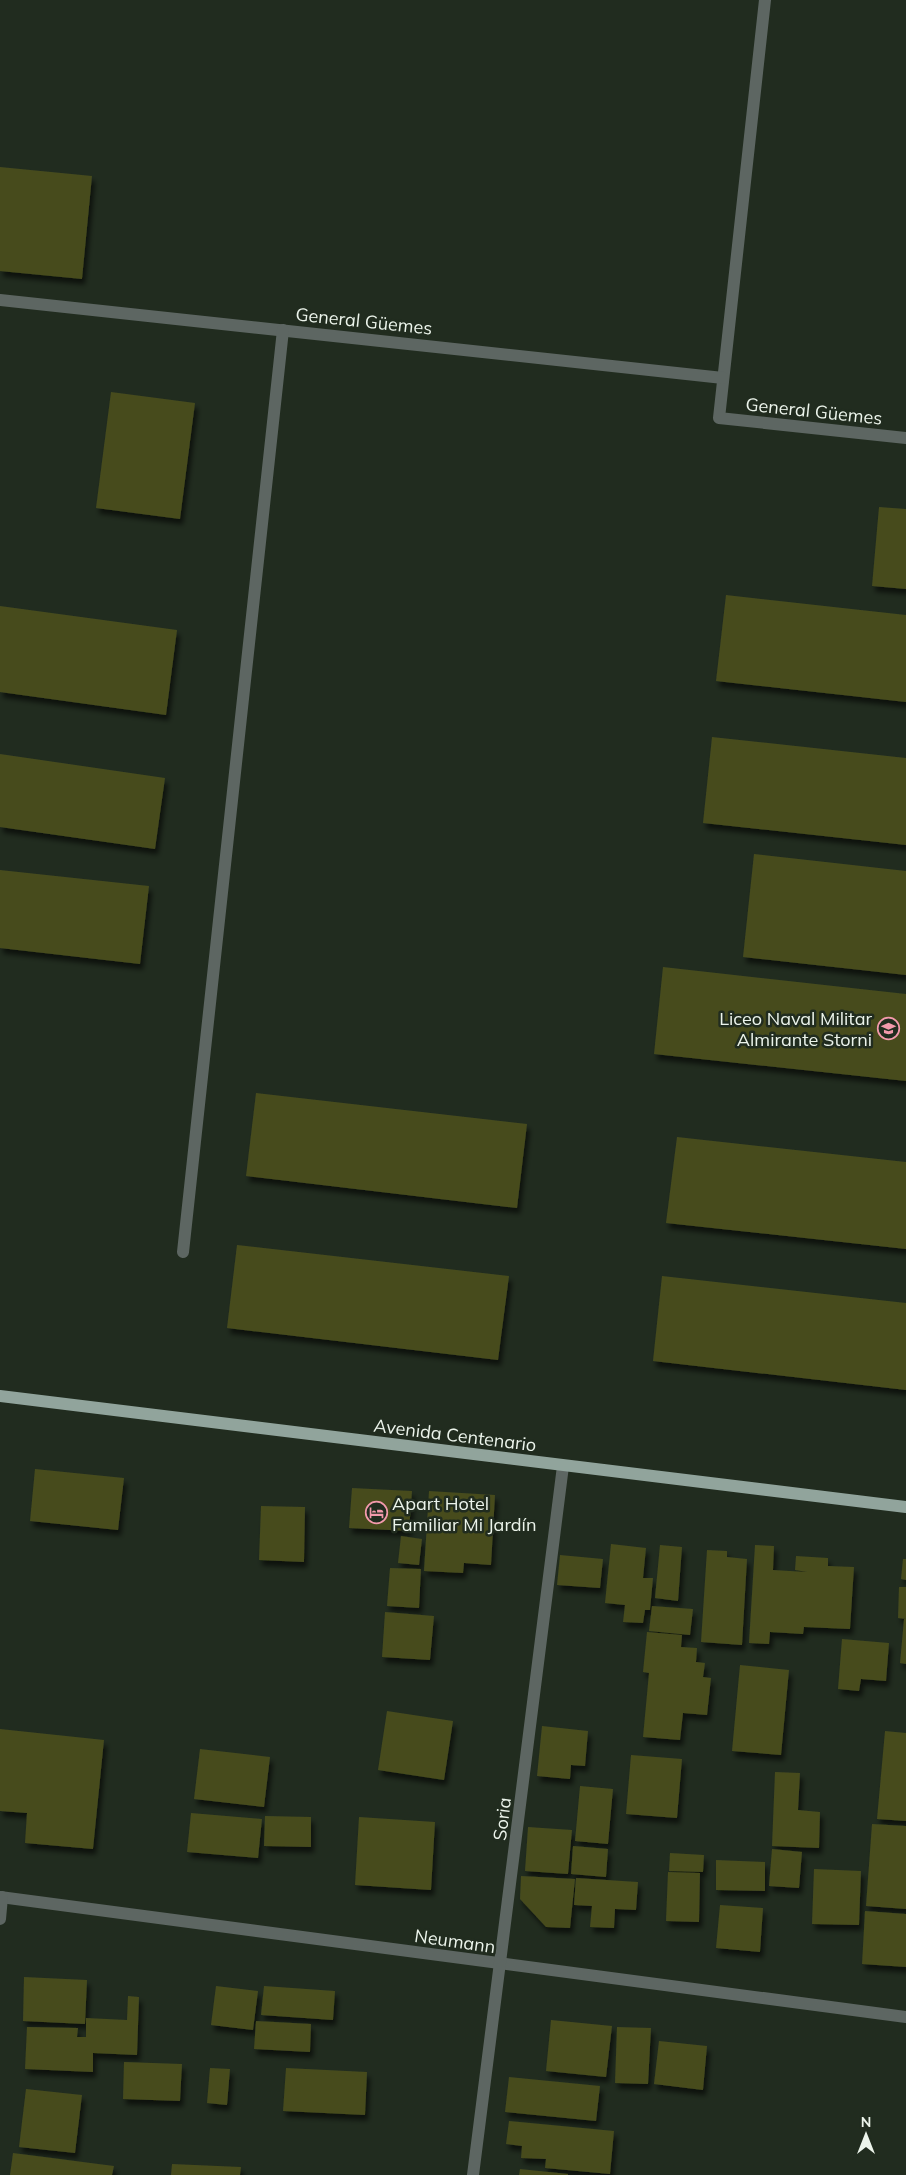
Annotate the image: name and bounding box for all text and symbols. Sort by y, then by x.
street label: General Güemes [294,302,434,340]
street label: General Güemes [744,392,884,430]
place label: Liceo Naval Militar Almirante Storni [719,1007,872,1051]
school or university icon: Liceo Naval Militar Almirante Storni [876,1016,900,1040]
street label: Avenida Centenario [372,1414,538,1456]
place label: Apart Hotel Familiar Mi Jardín [392,1492,536,1536]
hotel icon: Apart Hotel Familiar Mi Jardín [364,1501,388,1525]
street label: Soria [488,1796,516,1842]
street label: Neumann [413,1924,497,1958]
north arrow [841,2110,891,2160]
text: N [861,2113,871,2131]

